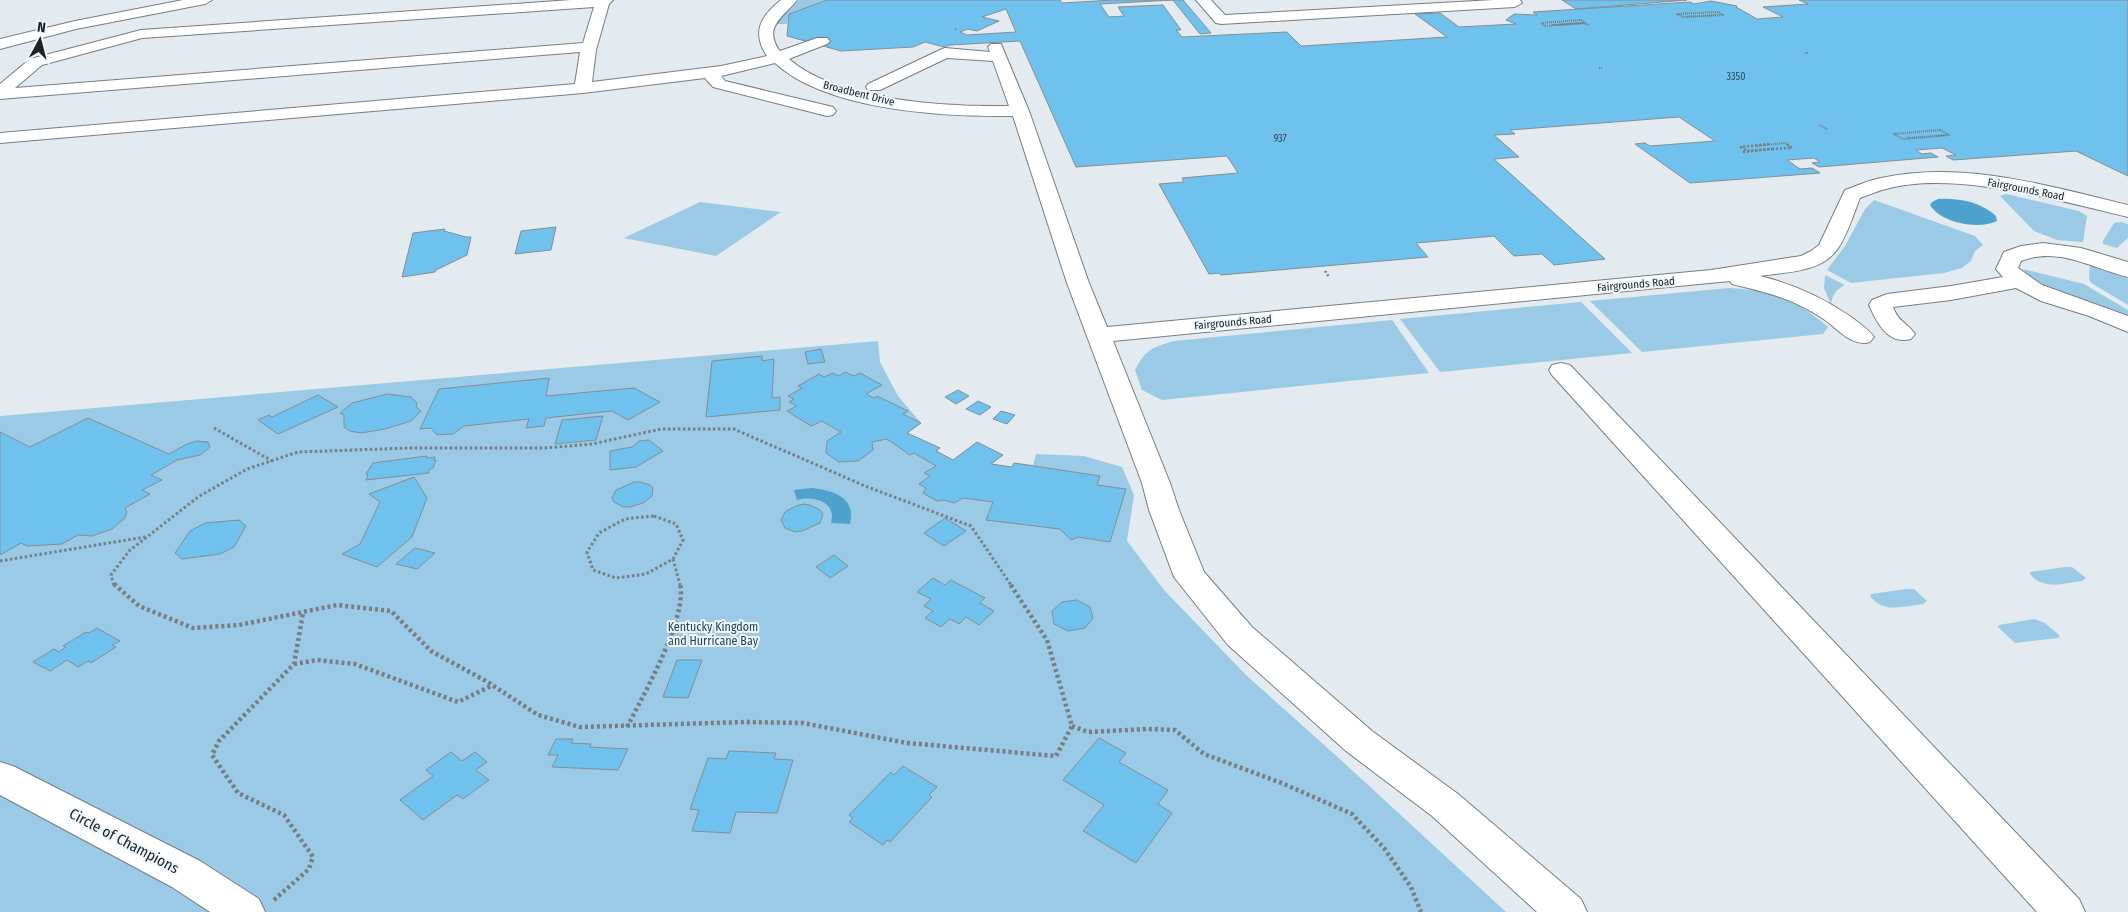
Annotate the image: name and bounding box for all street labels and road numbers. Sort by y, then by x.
street label: Broadbent Drive [822,78,896,109]
street label: Fairgrounds Road [1986,176,2065,203]
street label: Fairgrounds Road [1597,275,1675,294]
street label: Fairgrounds Road [1194,313,1272,332]
street label: Circle of Champions [66,804,182,878]

